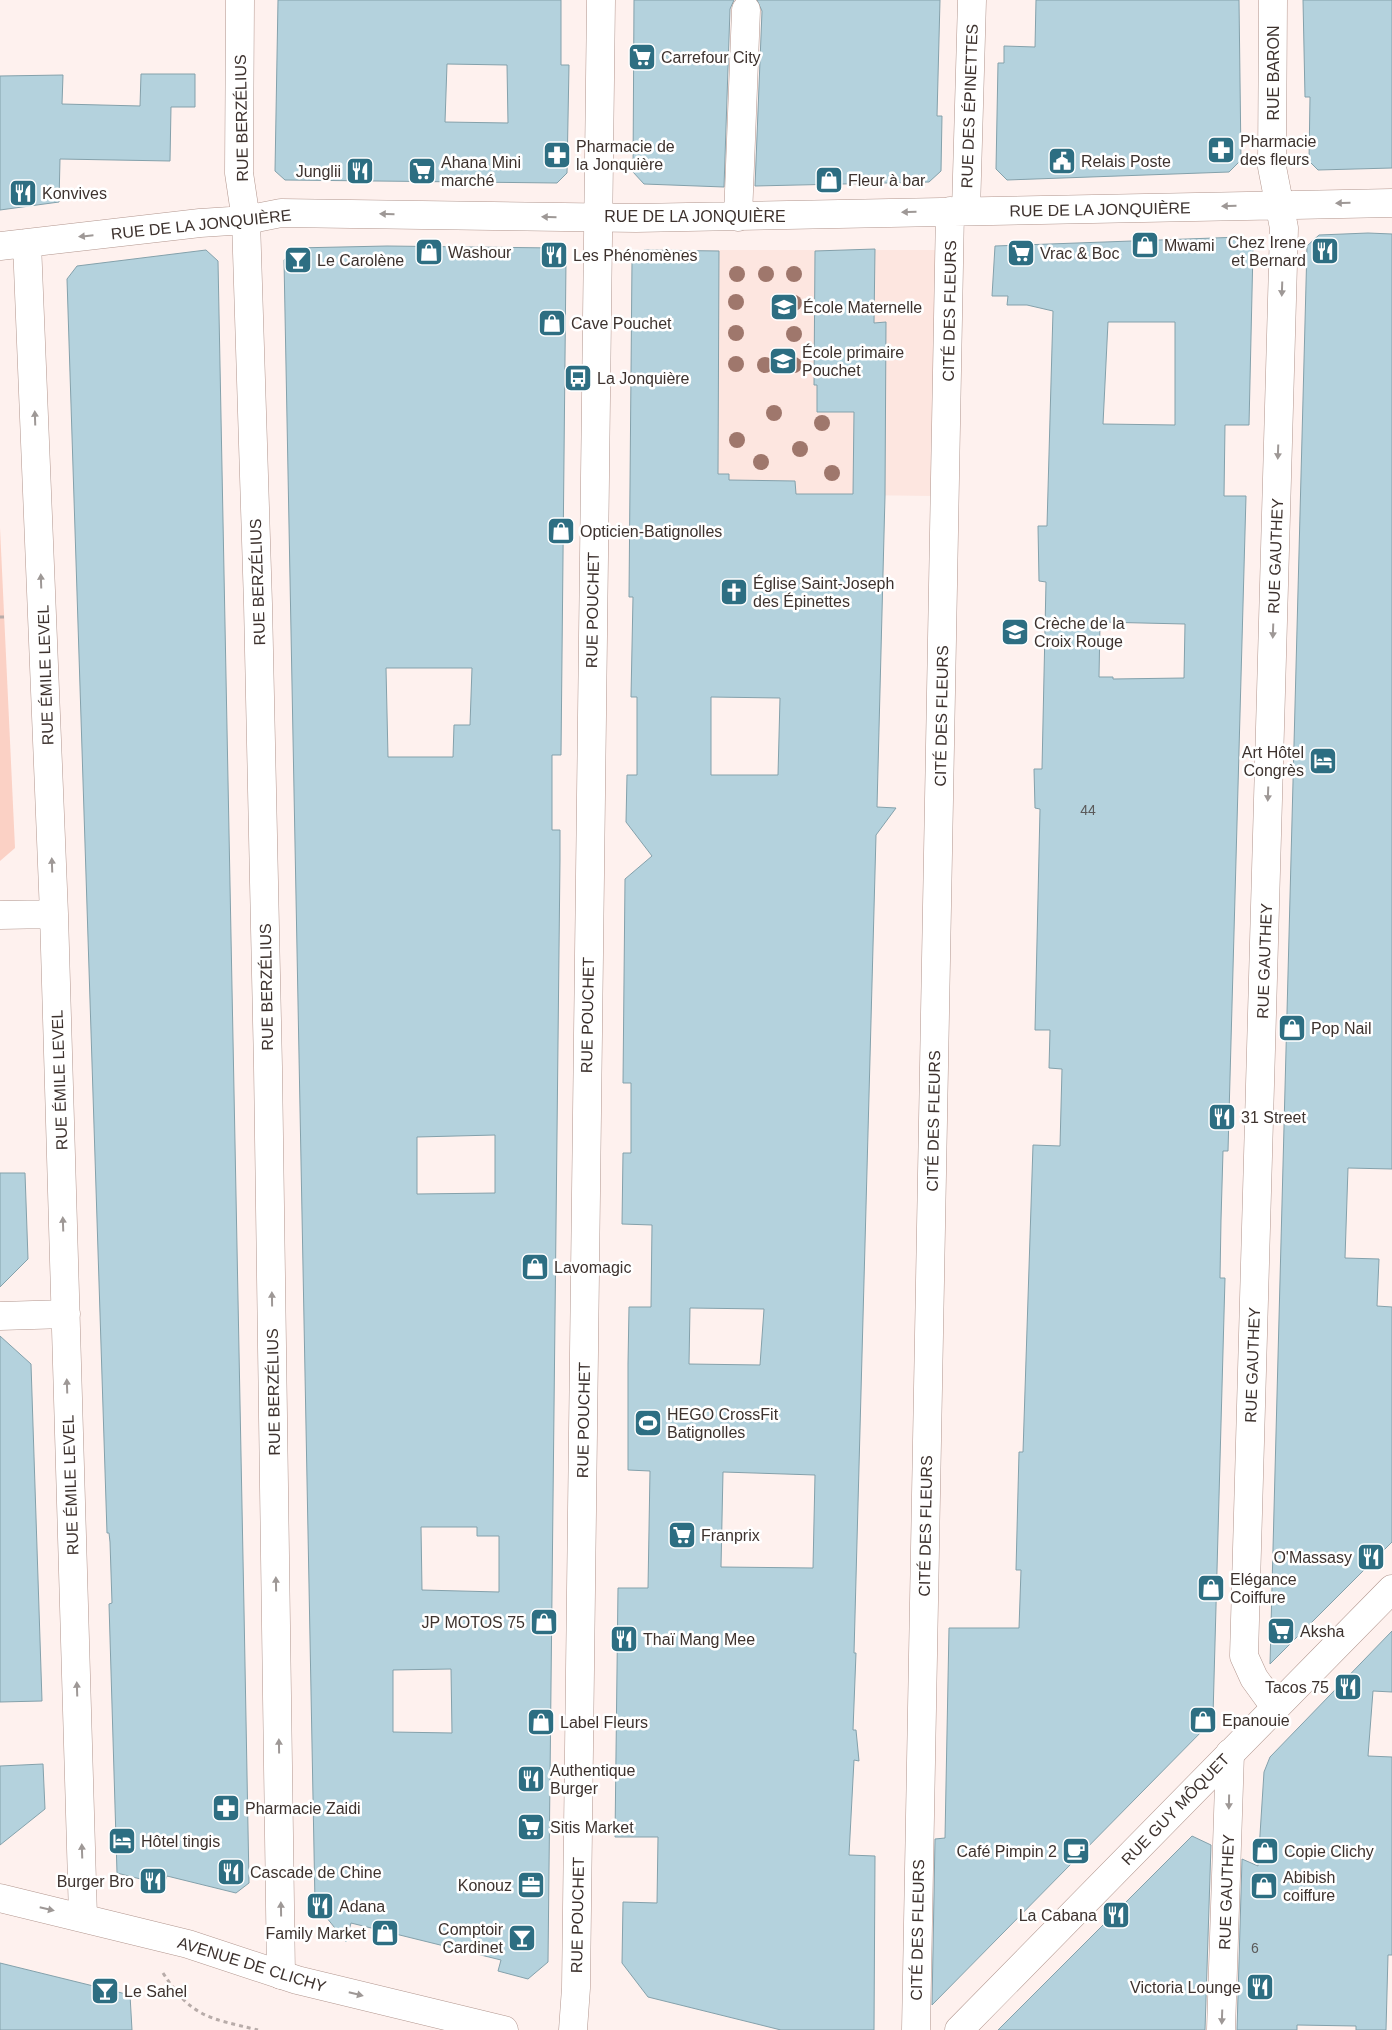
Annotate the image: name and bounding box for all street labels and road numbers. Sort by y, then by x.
street label: RUE DES ÉPINETTES [957,23,981,189]
street label: RUE BARON [1265,25,1282,121]
street label: RUE BERZÉLIUS [231,54,251,182]
street label: RUE DE LA JONQUIÈRE [1009,198,1191,220]
street label: RUE DE LA JONQUIÈRE [110,206,292,242]
street label: RUE DE LA JONQUIÈRE [604,207,786,225]
street label: CITÉ DES FLEURS [939,240,959,382]
street label: RUE GAUTHEY [1265,498,1286,614]
street label: RUE BERZÉLIUS [246,518,268,646]
street label: RUE POUCHET [583,551,602,668]
street label: RUE ÉMILE LEVEL [34,604,56,746]
street label: CITÉ DES FLEURS [931,645,951,787]
street label: RUE GAUTHEY [1254,903,1275,1019]
street label: RUE BERZÉLIUS [256,923,276,1051]
street label: RUE POUCHET [578,956,597,1073]
street label: RUE ÉMILE LEVEL [48,1009,70,1151]
street label: CITÉ DES FLEURS [923,1050,943,1192]
street label: RUE GAUTHEY [1242,1307,1263,1423]
street label: RUE BERZÉLIUS [263,1328,283,1456]
street label: RUE POUCHET [574,1361,593,1478]
street label: RUE ÉMILE LEVEL [59,1414,81,1556]
street label: CITÉ DES FLEURS [915,1455,935,1597]
street label: RUE GUY MÔQUET [1117,1750,1233,1868]
street label: RUE GAUTHEY [1216,1834,1237,1950]
street label: RUE POUCHET [568,1856,587,1973]
street label: CITÉ DES FLEURS [907,1859,927,2001]
street label: AVENUE DE CLICHY [176,1934,328,1995]

